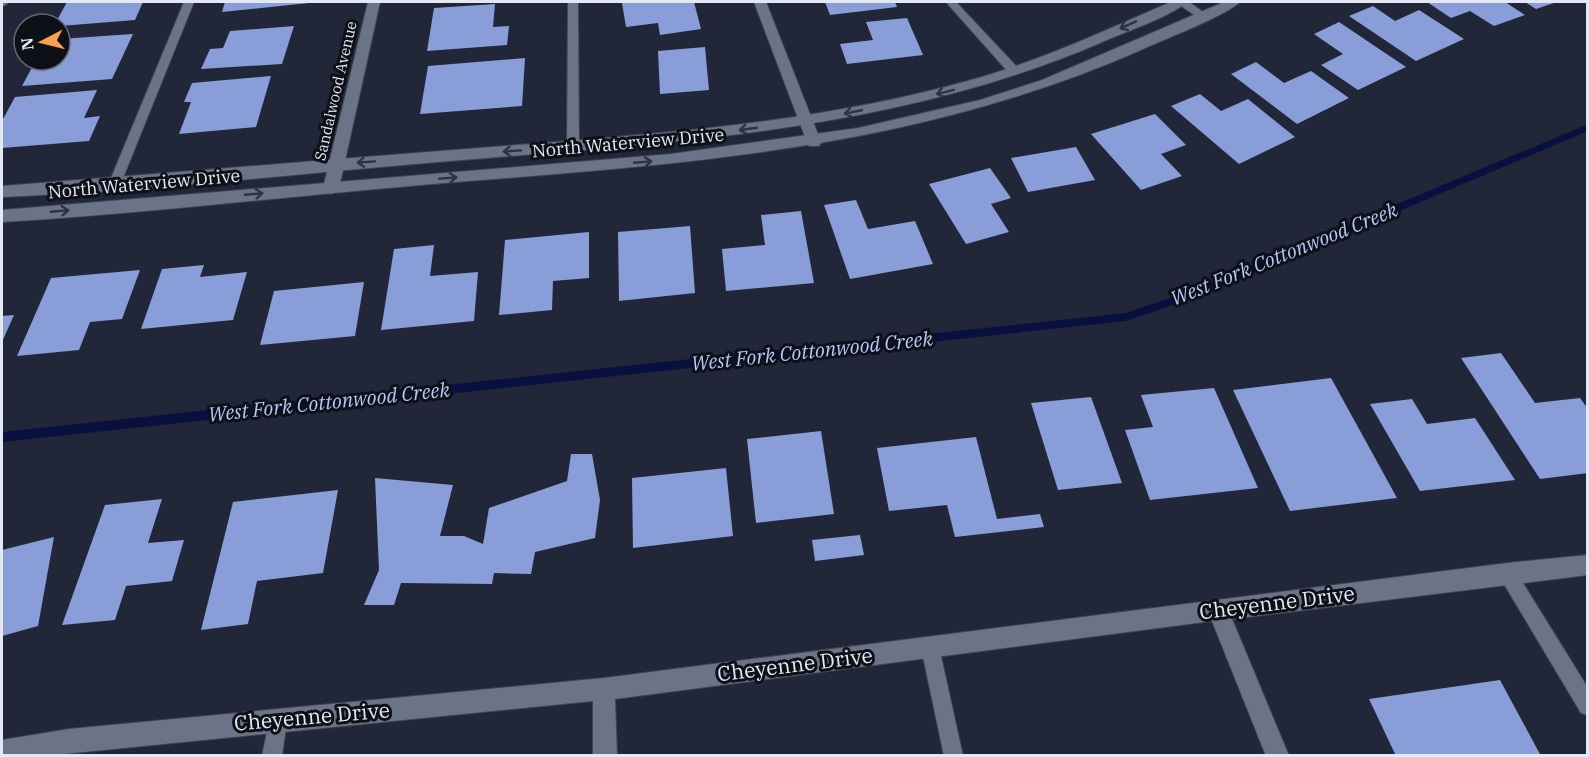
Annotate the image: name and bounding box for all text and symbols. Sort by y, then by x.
north arrow [12,12,72,72]
street label: Sandalwood Avenue [310,19,361,162]
one-way arrow [1119,20,1137,32]
text: N [16,36,38,51]
one-way arrow [935,86,954,98]
one-way arrow [844,107,864,118]
street label: North Waterview Drive [531,123,725,162]
one-way arrow [739,124,759,135]
one-way arrow [503,146,523,157]
one-way arrow [632,156,652,167]
one-way arrow [357,157,377,168]
street label: North Waterview Drive [47,164,241,203]
one-way arrow [438,172,458,183]
one-way arrow [244,188,264,199]
water label: West Fork Cottonwood Creek [1166,195,1402,312]
one-way arrow [49,205,69,216]
water label: West Fork Cottonwood Creek [690,324,934,377]
water label: West Fork Cottonwood Creek [207,375,451,428]
street label: Cheyenne Drive [1198,579,1356,625]
street label: Cheyenne Drive [716,641,874,687]
street label: Cheyenne Drive [233,695,391,737]

